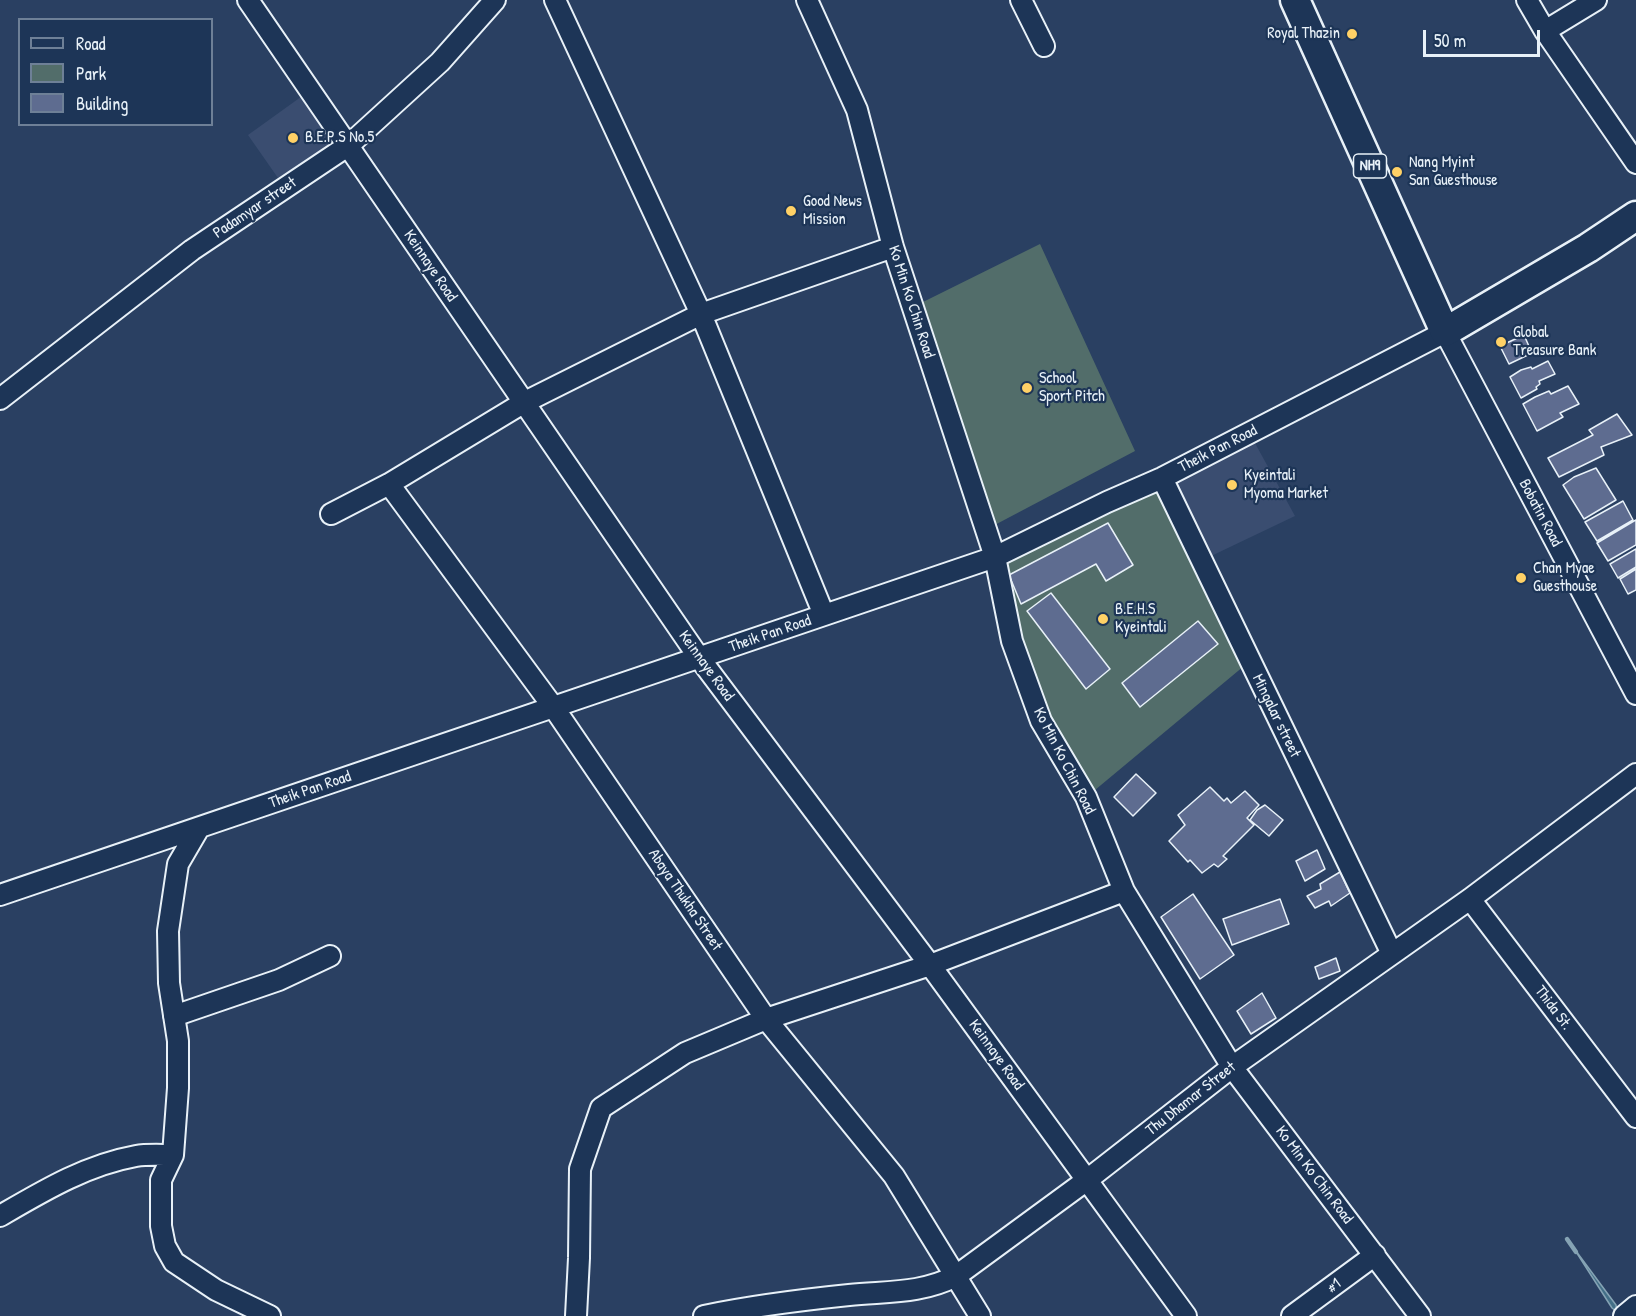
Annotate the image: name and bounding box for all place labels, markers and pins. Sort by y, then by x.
place label: Royal Thazin [1267,24,1340,44]
marker: Royal Thazin [1345,27,1359,41]
place label: B.E.P.S No.5 [305,128,374,148]
marker: B.E.P.S No.5 [286,131,300,145]
place label: Nang Myint San Guesthouse [1409,153,1498,191]
marker: Nang Myint San Guesthouse [1390,165,1404,179]
place label: Good News Mission [803,192,862,230]
marker: Good News Mission [784,204,798,218]
place label: Global Treasure Bank [1513,323,1596,361]
marker: Global Treasure Bank [1494,335,1508,349]
place label: School Sport Pitch [1039,369,1105,407]
marker: School Sport Pitch [1020,381,1034,395]
place label: Kyeintali Myoma Market [1244,466,1328,504]
marker: Kyeintali Myoma Market [1225,478,1239,492]
place label: Chan Myae Guesthouse [1533,559,1597,597]
marker: Chan Myae Guesthouse [1514,571,1528,585]
place label: B.E.H.S Kyeintali [1115,600,1167,638]
marker: B.E.H.S Kyeintali [1096,612,1110,626]

